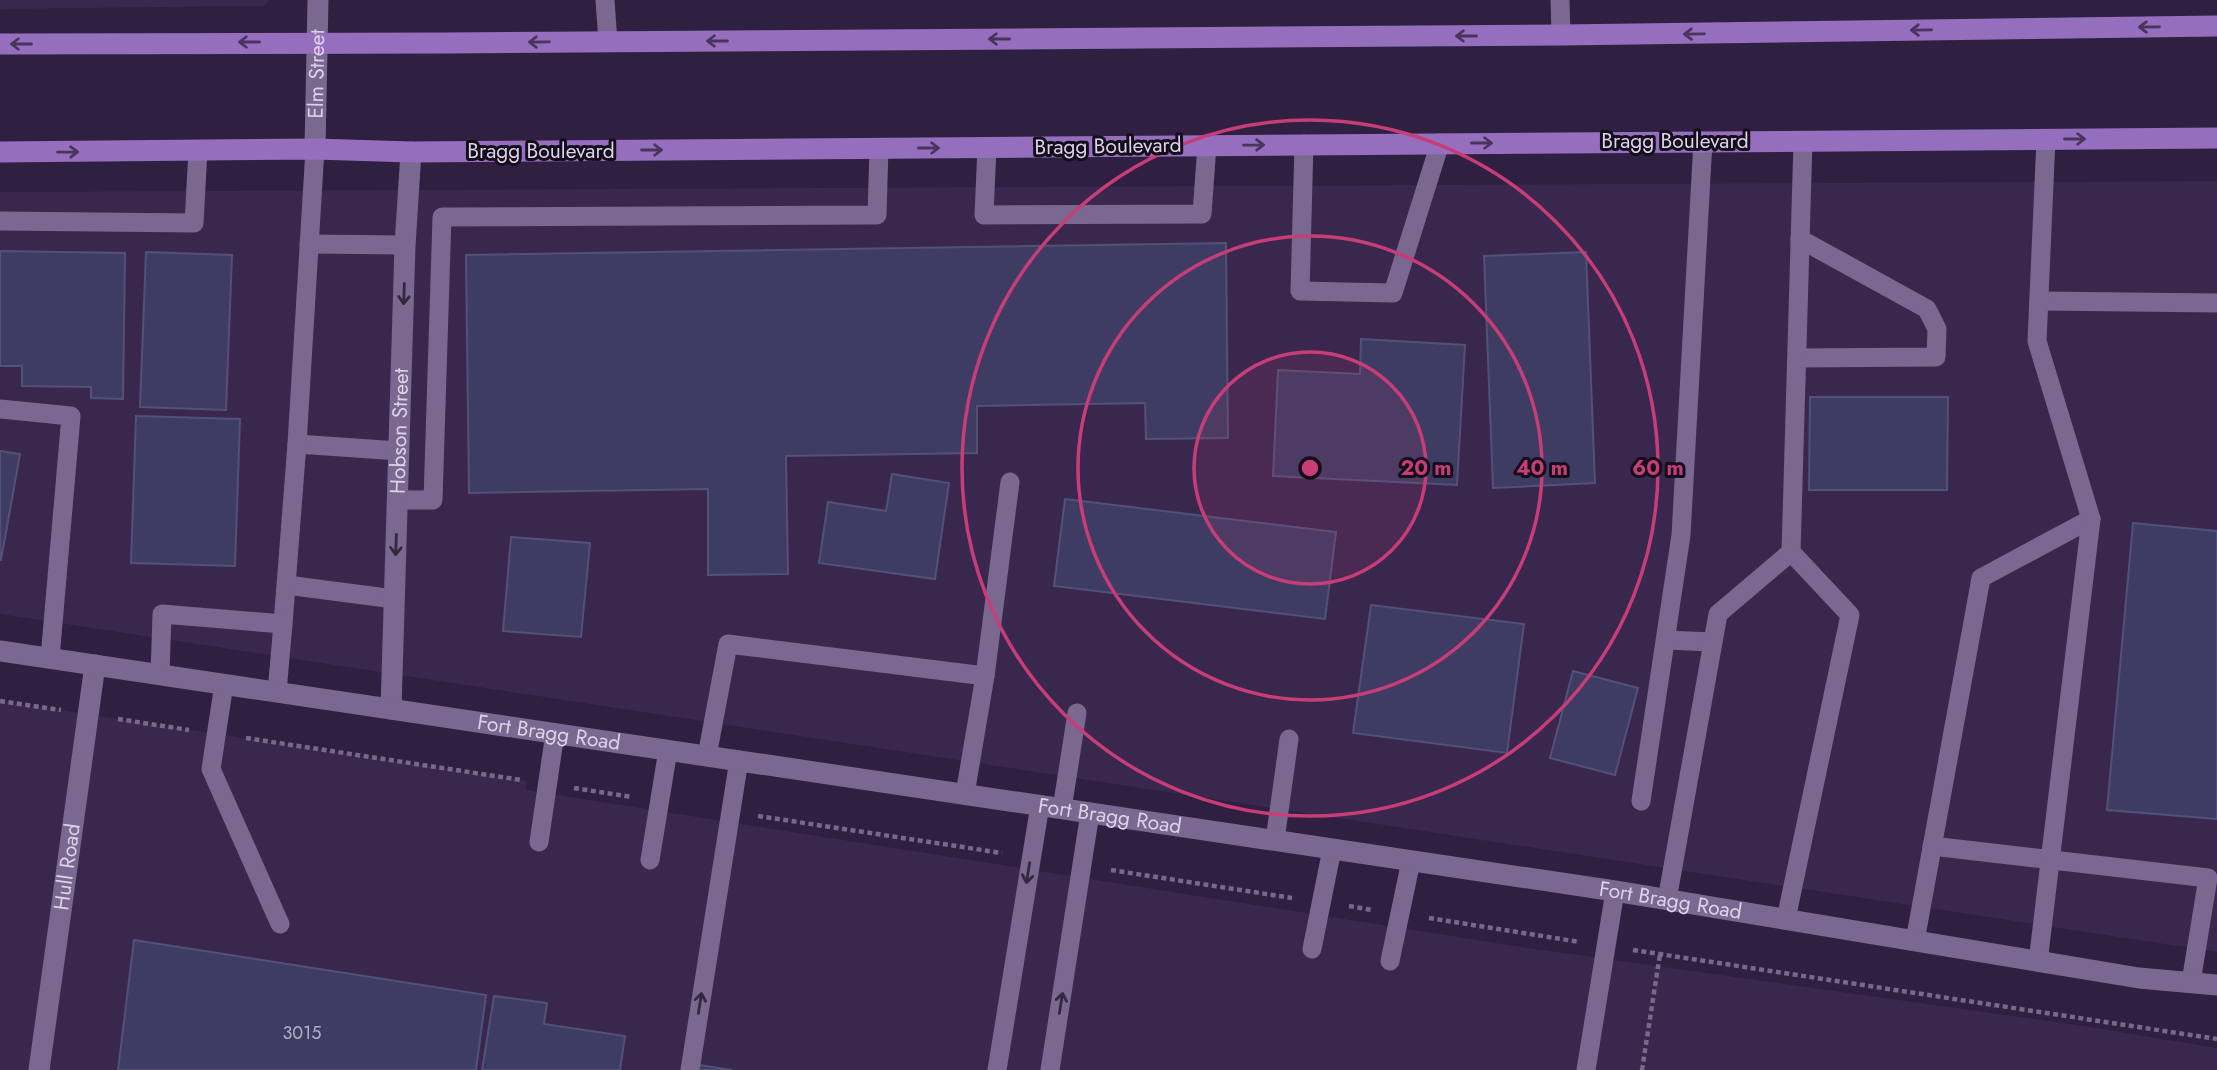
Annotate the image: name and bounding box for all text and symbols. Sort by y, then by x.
one-way arrow [2138,21,2161,34]
one-way arrow [1910,24,1933,37]
one-way arrow [1683,27,1706,40]
street label: Elm Street [301,29,332,119]
one-way arrow [1455,29,1478,42]
one-way arrow [988,32,1011,46]
one-way arrow [706,34,729,48]
one-way arrow [237,35,260,49]
one-way arrow [528,35,551,49]
one-way arrow [10,37,33,50]
street label: Bragg Boulevard [1601,126,1749,156]
street label: Bragg Boulevard [1034,130,1182,162]
one-way arrow [2063,132,2086,146]
street label: Bragg Boulevard [467,136,615,166]
one-way arrow [1470,136,1493,150]
one-way arrow [1243,138,1266,152]
one-way arrow [917,141,940,155]
one-way arrow [641,143,664,157]
one-way arrow [56,145,79,158]
one-way arrow [397,282,410,305]
street label: Hobson Street [382,368,416,495]
text: 20 m [1400,453,1452,483]
text: 40 m [1516,453,1568,483]
text: 60 m [1632,453,1684,483]
centre of rings [1298,456,1322,480]
one-way arrow [390,534,403,557]
street label: Fort Bragg Road [475,707,623,758]
street label: Fort Bragg Road [1036,790,1184,841]
street label: Hull Road [46,822,88,912]
one-way arrow [1021,861,1034,884]
street label: Fort Bragg Road [1597,874,1744,927]
one-way arrow [694,992,707,1014]
one-way arrow [1055,992,1068,1014]
house number: 3015 [283,1020,321,1046]

